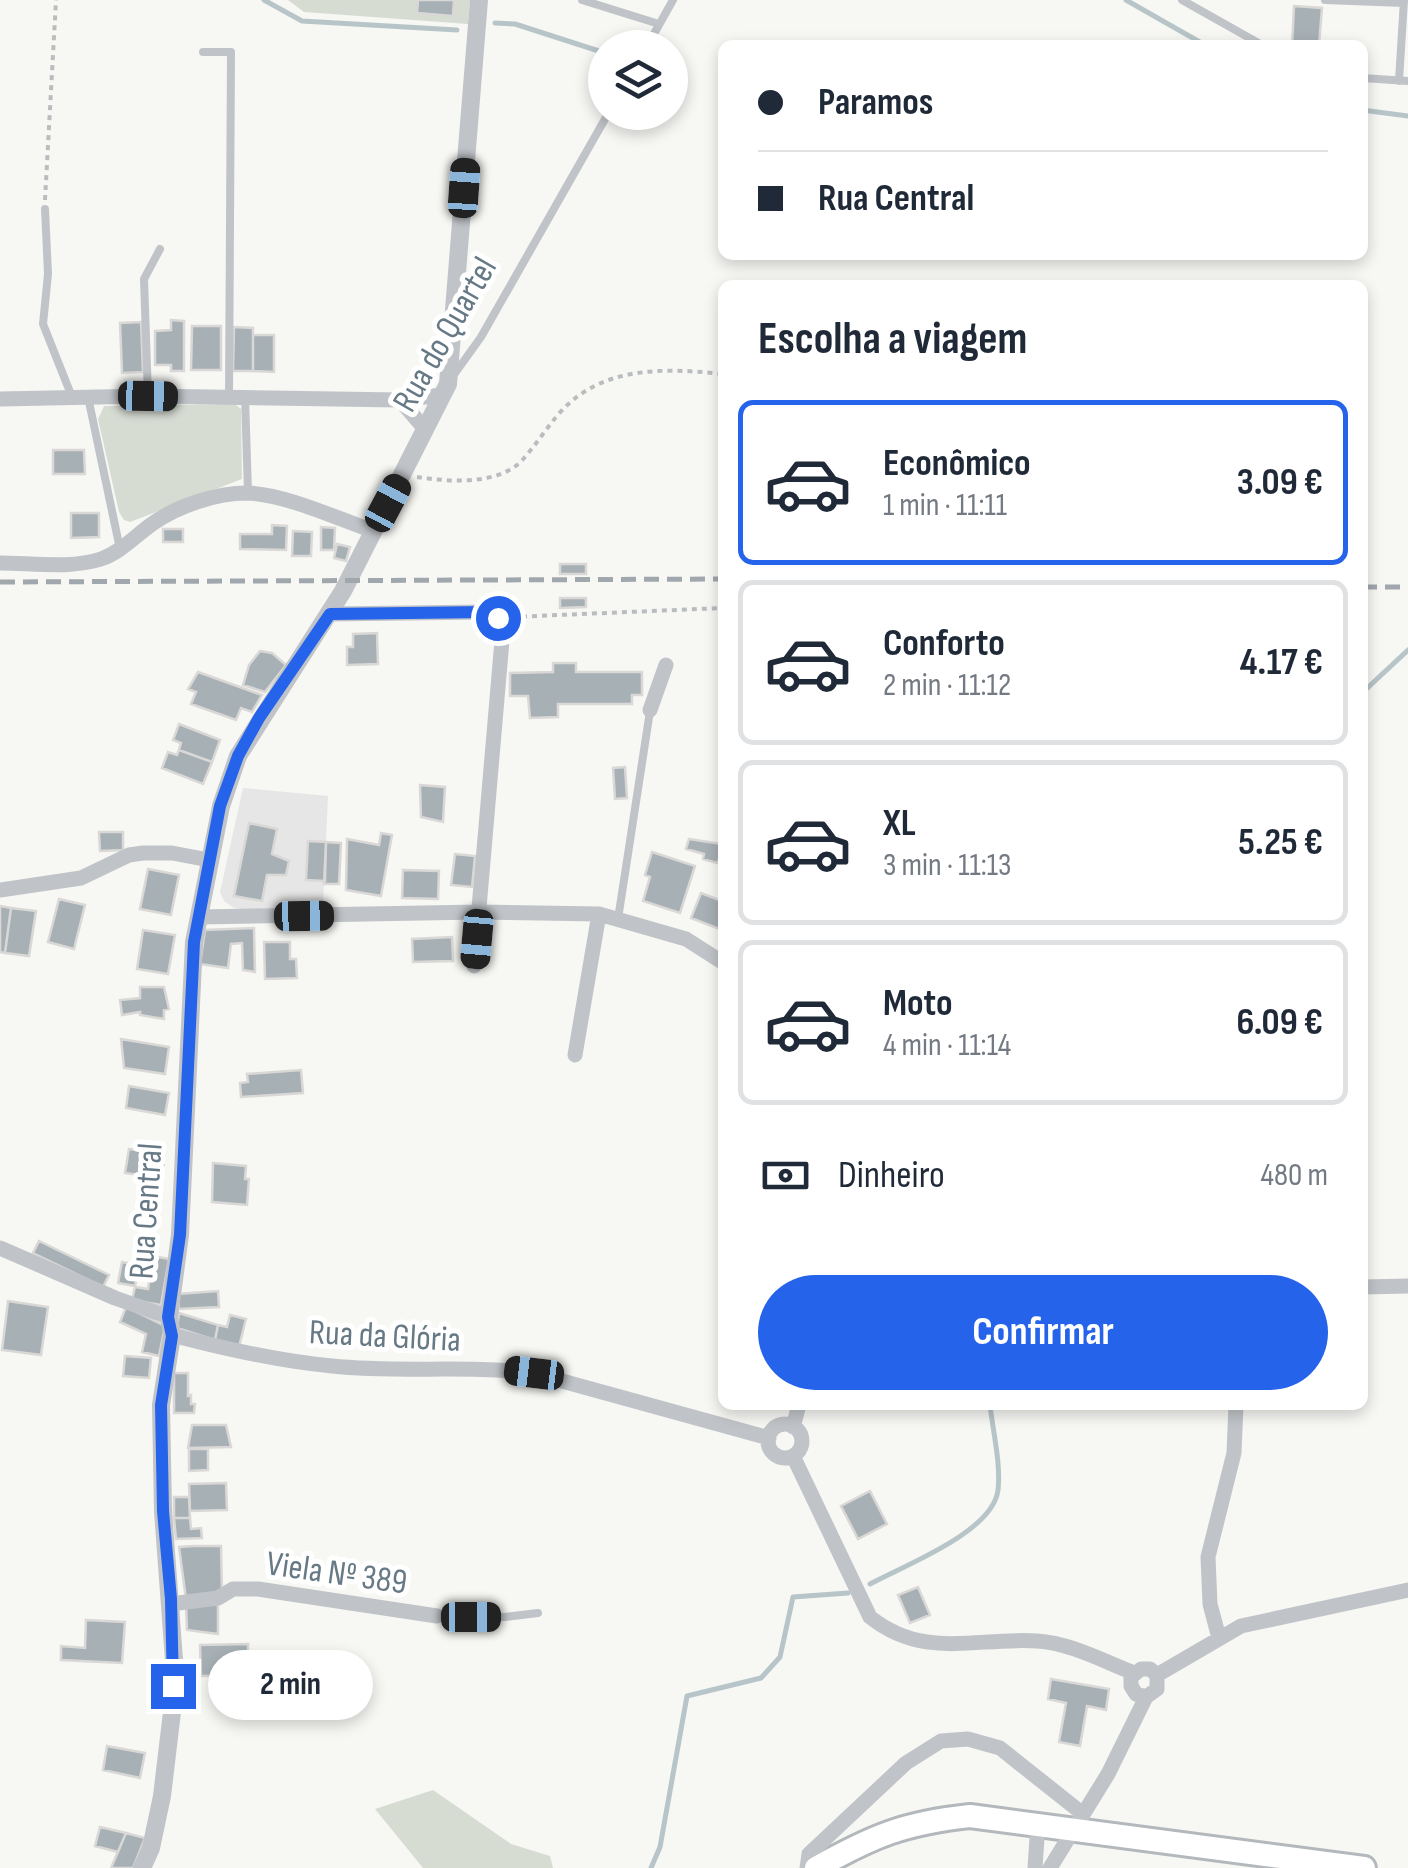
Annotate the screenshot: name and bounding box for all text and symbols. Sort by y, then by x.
map controls [588,30,688,130]
button: layers [588,30,688,130]
text: Paramos [818,80,933,125]
car [447,157,481,219]
text: Rua Central [818,176,974,221]
street label: Rua do Quartel [384,250,507,420]
text: Escolha a viagem [758,312,1027,367]
car [118,380,178,412]
icon: car [763,438,853,528]
text: Econômico [883,441,1031,486]
text: 3.09 € [1237,460,1323,505]
car [361,469,415,537]
text: 1 min · 11:11 [883,486,1007,525]
route start [476,596,521,641]
icon: car [763,618,853,708]
text: Conforto [883,621,1005,666]
text: 4.17 € [1240,640,1323,685]
text: 2 min · 11:12 [883,666,1011,705]
icon: car [763,798,853,888]
text: XL [883,801,916,846]
text: 5.25 € [1238,820,1323,865]
text: 3 min · 11:13 [883,846,1011,885]
car [274,900,334,932]
car [459,908,495,970]
icon: car [763,978,853,1068]
text: Moto [883,981,953,1026]
text: 6.09 € [1236,1000,1323,1045]
text: 4 min · 11:14 [883,1026,1011,1065]
street label: Rua Central [120,1142,173,1280]
icon: cash [758,1148,813,1203]
text: Dinheiro [838,1153,945,1198]
text: 480 m [1261,1156,1328,1195]
button: Confirmar [758,1275,1328,1390]
street label: Rua da Glória [308,1311,462,1362]
car [502,1354,566,1392]
street label: Viela Nº 389 [264,1542,410,1605]
car [441,1602,501,1632]
callout: 2 min [208,1651,373,1721]
route end [151,1664,196,1709]
text: 2 min [260,1665,321,1704]

